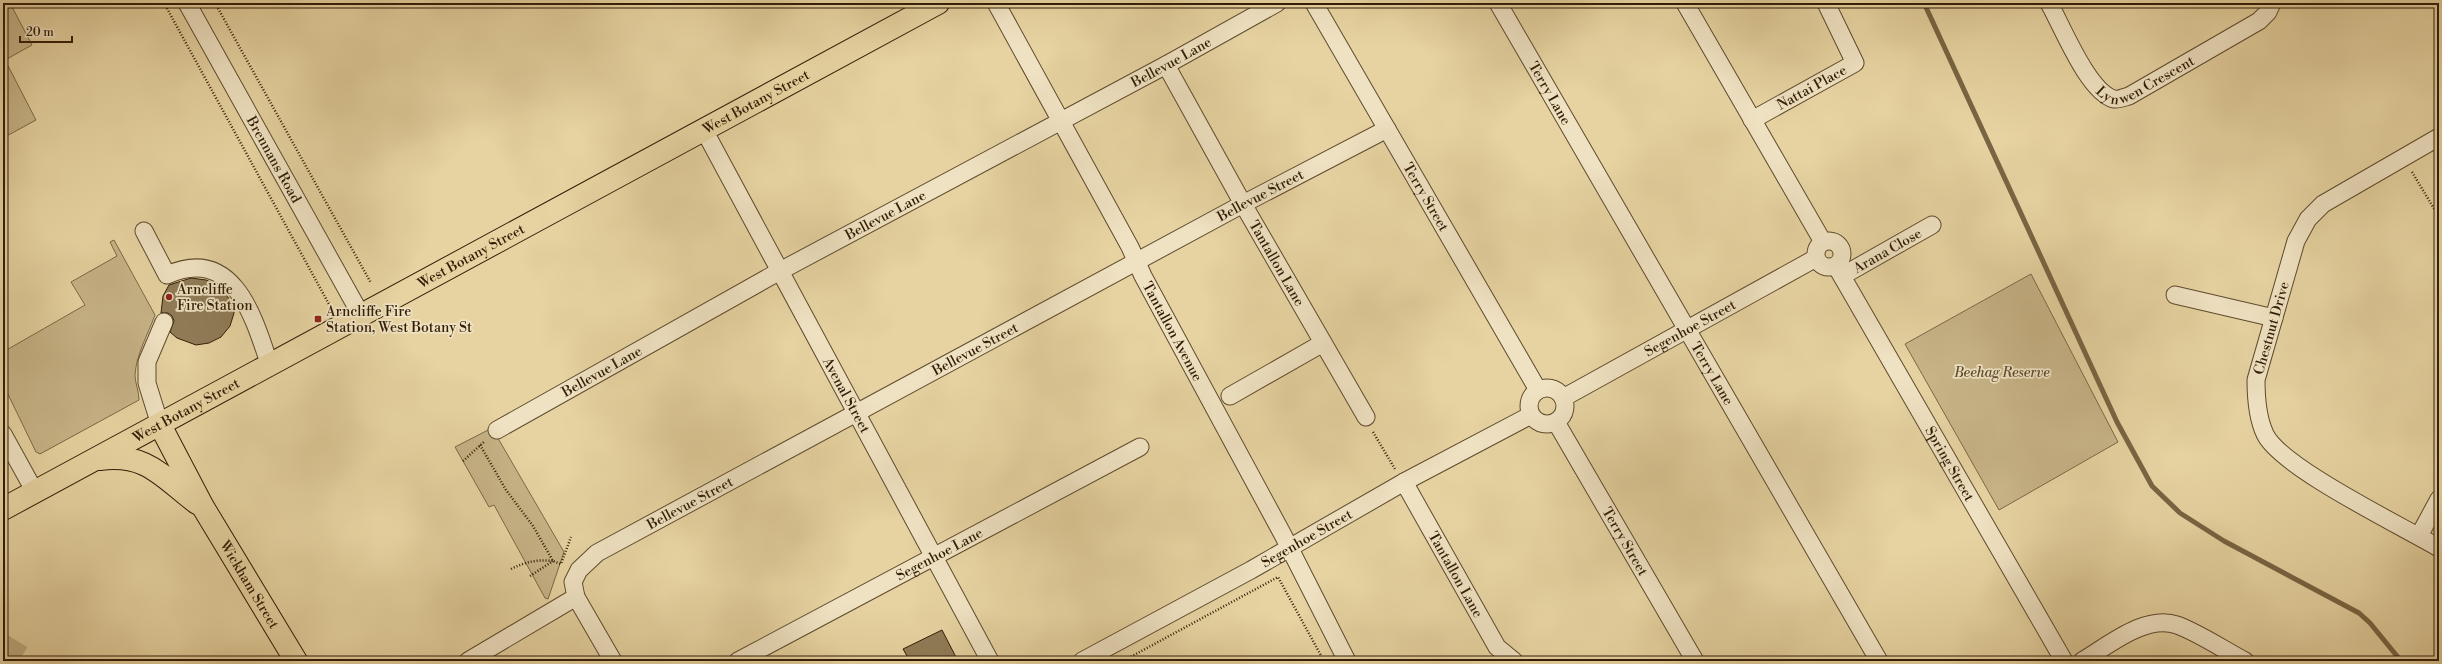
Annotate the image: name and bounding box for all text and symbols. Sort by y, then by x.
scale bar [20,18,72,44]
text: 20 m [26,25,54,40]
street label: Bellevue Lane [1127,33,1215,92]
street label: Lynwen Crescent [2092,52,2198,110]
street label: Terry Lane [1524,59,1575,128]
street label: Nattai Place [1774,61,1850,114]
street label: West Botany Street [699,66,813,139]
street label: Brennans Road [241,112,305,206]
street label: Terry Street [1398,160,1452,235]
street label: Bellevue Street [1213,166,1307,227]
street label: Bellevue Lane [841,187,929,245]
street label: Tantallon Lane [1244,217,1308,310]
street label: West Botany Street [414,220,528,293]
street label: Arana Close [1849,225,1925,278]
street label: Tantallon Avenue [1138,279,1206,385]
street label: Chestnut Drive [2250,280,2294,377]
place label: Arncliffe Fire Station [176,281,253,315]
marker: Arncliffe Fire Station [164,292,174,302]
street label: Segenhoe Street [1641,296,1739,361]
place label: Arncliffe Fire Station, West Botany St [325,303,472,337]
marker: Arncliffe Fire Station, West Botany St [313,314,323,324]
street label: Bellevue Street [928,319,1022,381]
street label: Terry Lane [1686,339,1737,409]
street label: Bellevue Lane [558,342,645,402]
street label: Avenal Street [818,354,874,436]
park label: Beehag Reserve [1953,364,2050,382]
street label: West Botany Street [129,375,243,448]
street label: Spring Street [1920,423,1978,505]
street label: Bellevue Street [643,473,737,535]
street label: Terry Street [1598,504,1652,579]
street label: Segenhoe Street [1258,506,1356,572]
street label: Segenhoe Lane [893,524,986,585]
street label: Tantallon Lane [1424,529,1487,621]
street label: Wickham Street [215,537,282,632]

